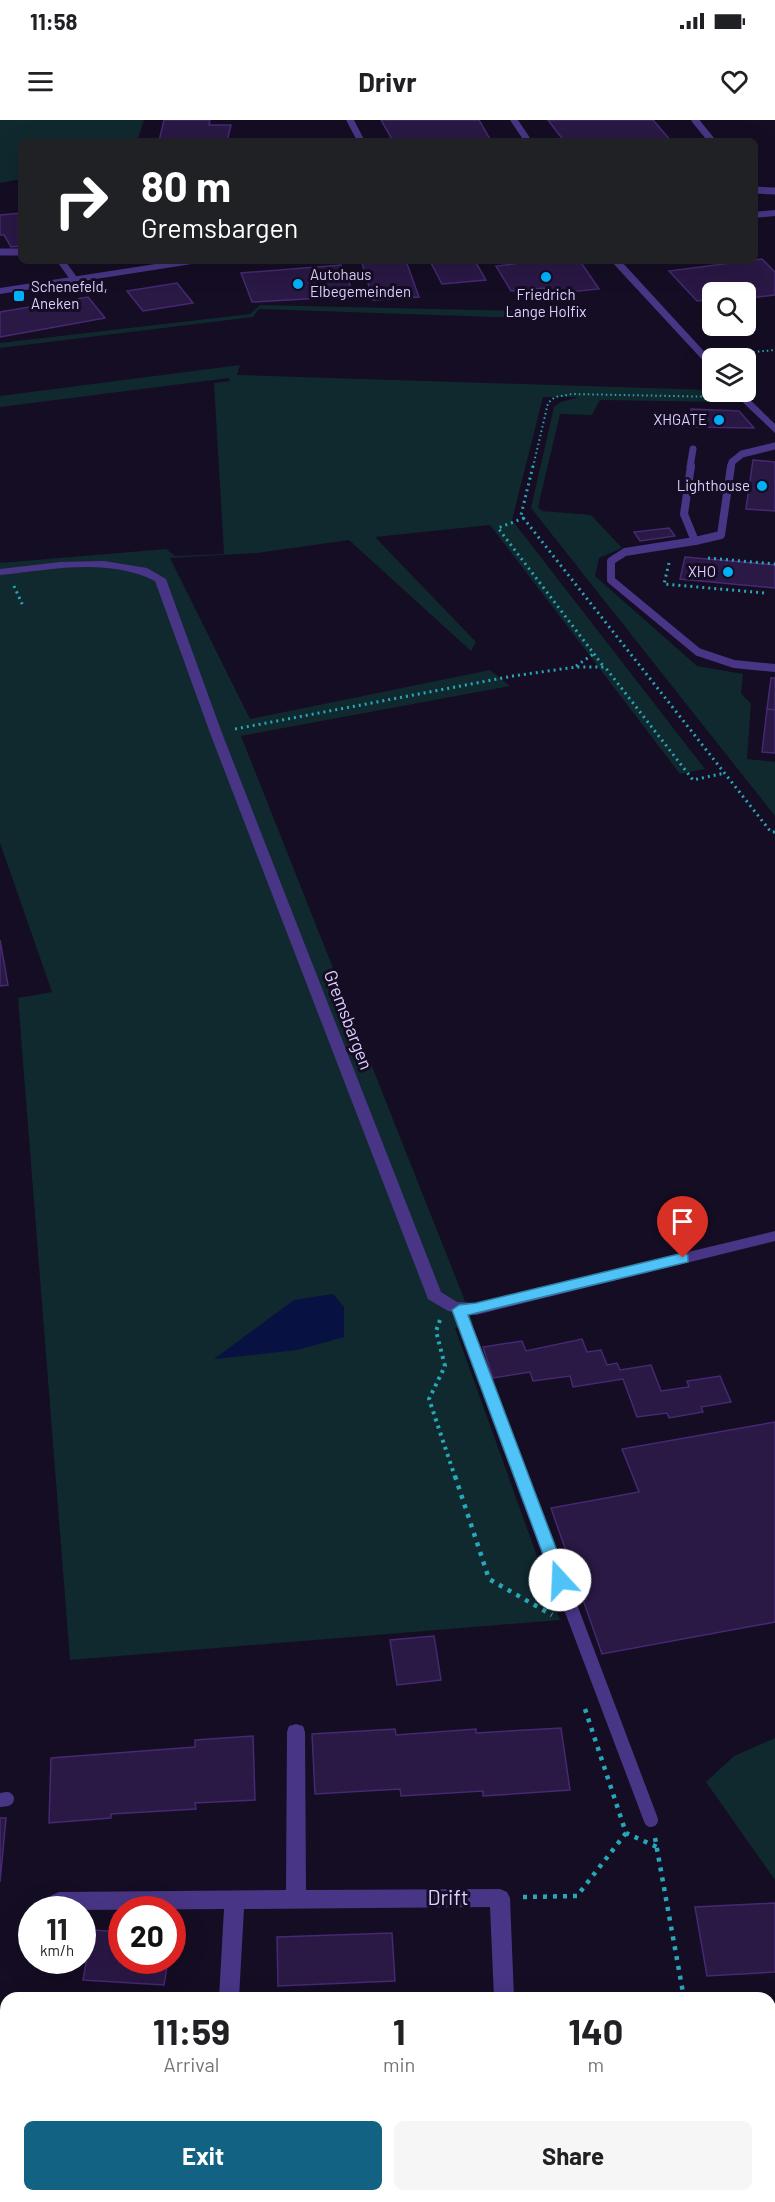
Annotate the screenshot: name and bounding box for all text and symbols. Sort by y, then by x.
text: 11:58 [30,8,78,34]
icon: menu [24,65,57,98]
text: Drivr [358,65,417,97]
icon: heart [718,65,751,98]
text: 80 m [141,160,231,210]
icon: right [42,162,120,240]
text: Gremsbargen [141,211,298,243]
place label: Autohaus Elbegemeinden [310,265,411,300]
marker: Friedrich Lange Holfix [539,270,553,284]
place label: Schenefeld, Aneken [31,277,108,312]
marker: Autohaus Elbegemeinden [291,277,305,291]
map controls [702,282,756,402]
button: search [702,282,756,336]
place label: Friedrich Lange Holfix [505,285,587,320]
marker: Schenefeld, Aneken [12,289,26,303]
button: layers [702,348,756,402]
place label: XHGATE [653,410,707,428]
marker: XHGATE [712,413,726,427]
place label: Lighthouse [677,476,750,494]
marker: Lighthouse [755,479,769,493]
place label: XHO [688,562,716,580]
marker: XHO [721,565,735,579]
street label: Gremsbargen [320,967,378,1073]
pin [657,1196,708,1258]
icon: arrive [666,1205,699,1238]
position arrow [528,1548,592,1612]
street label: Drift [427,1884,469,1909]
speed limit sign: 20 [108,1896,186,1974]
text: 11 [46,1910,68,1946]
text: km/h [40,1941,74,1959]
text: 11:59 [153,2009,230,2052]
text: 1 [393,2009,406,2052]
text: 140 [568,2009,623,2052]
text: Arrival [164,2052,219,2076]
text: min [383,2052,415,2076]
text: m [587,2052,604,2076]
button: Exit [24,2121,382,2190]
button: Share [394,2121,752,2190]

